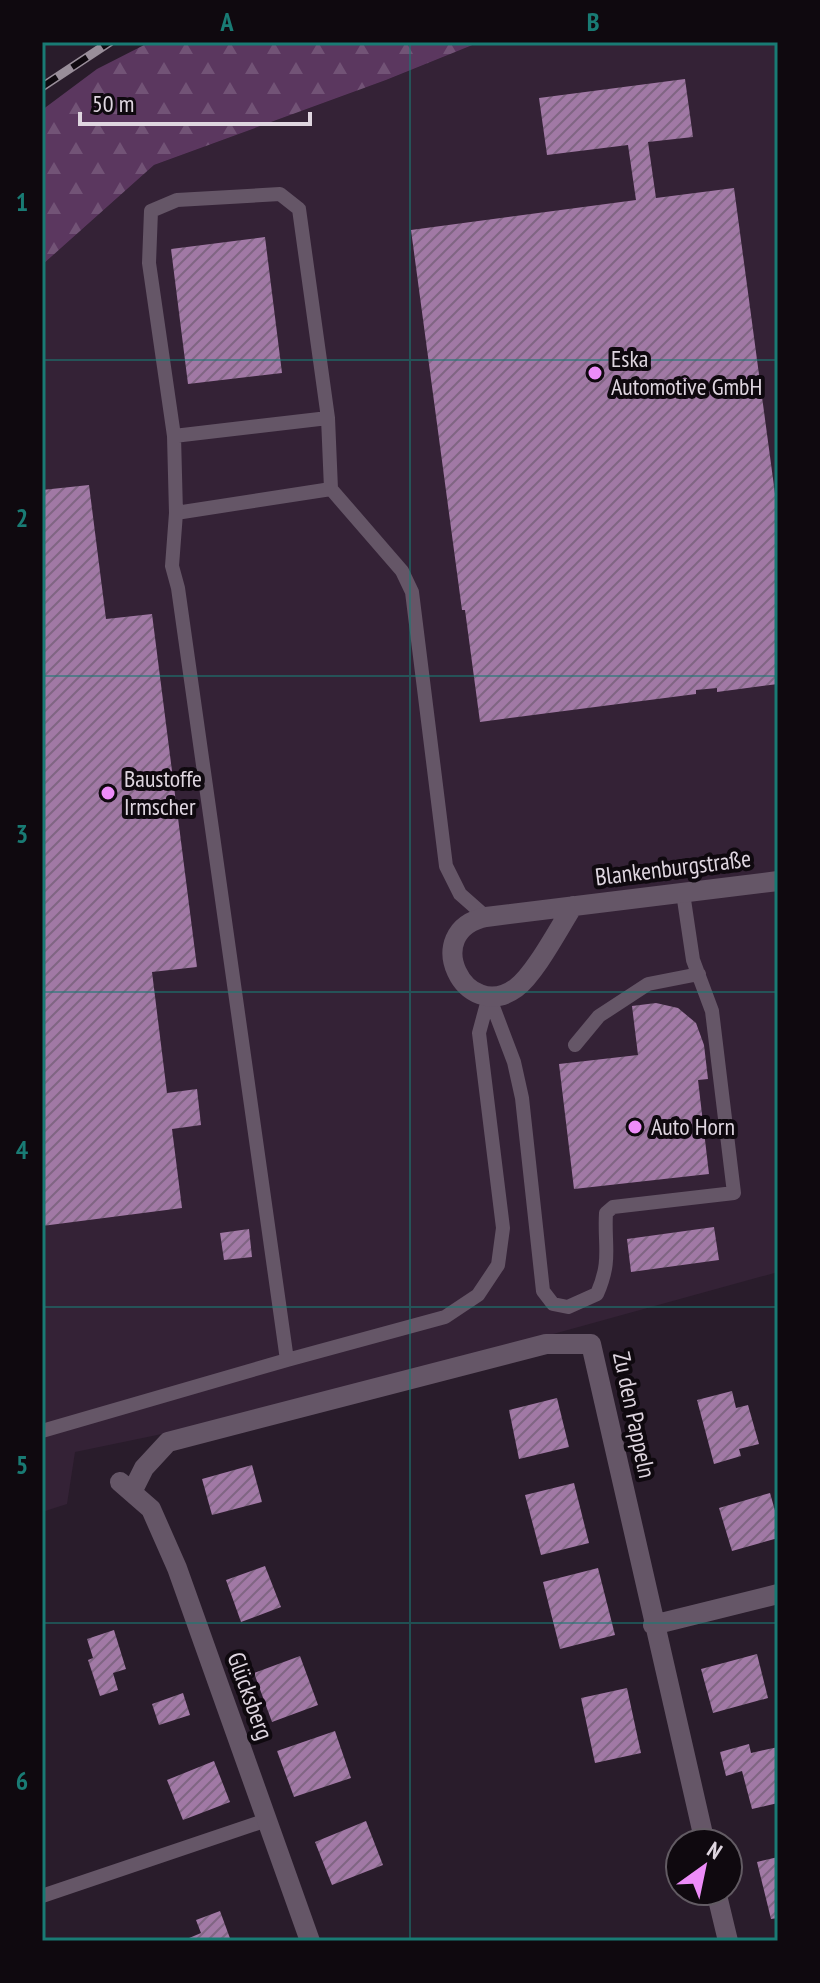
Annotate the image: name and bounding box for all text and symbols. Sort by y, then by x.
text: A [219,5,234,38]
text: B [587,5,600,38]
scale bar [80,76,310,126]
text: 50 m [92,88,134,119]
text: 1 [16,185,28,218]
place label: Eska Automotive GmbH [611,343,762,402]
marker: Eska Automotive GmbH [586,364,604,382]
text: 2 [16,501,28,534]
place label: Baustoffe Irmscher [124,763,202,822]
marker: Baustoffe Irmscher [99,784,117,802]
text: 3 [16,817,28,850]
street label: Blankenburgstraße [593,843,753,892]
place label: Auto Horn [651,1111,735,1142]
marker: Auto Horn [626,1118,644,1136]
text: 4 [16,1133,29,1166]
street label: Zu den Pappeln [606,1349,663,1481]
text: 5 [16,1448,28,1481]
street label: Glücksberg [220,1648,281,1744]
text: 6 [16,1764,28,1797]
north arrow [664,1827,744,1907]
text: N [702,1835,728,1865]

